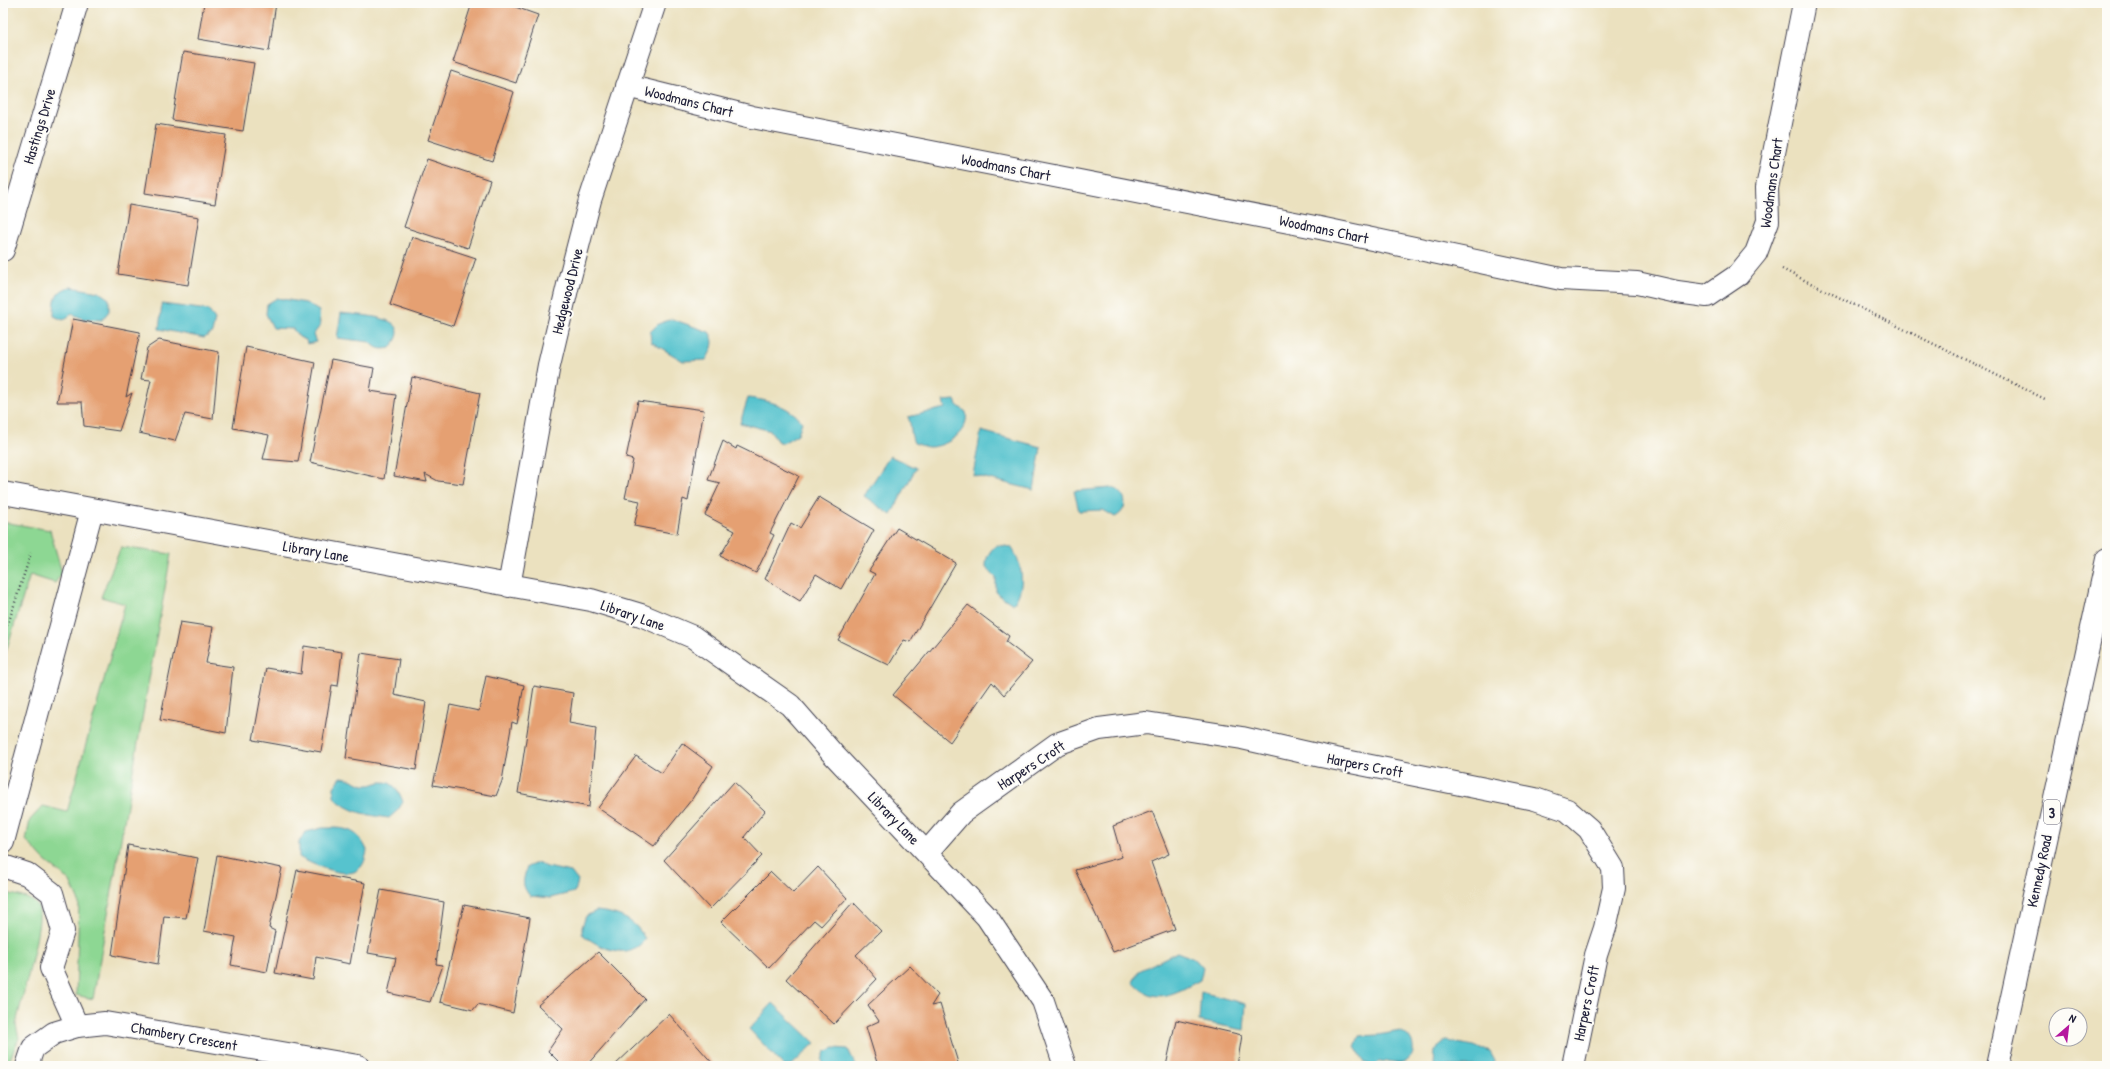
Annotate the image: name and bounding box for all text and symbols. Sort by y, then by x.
street label: Woodmans Chart [643,80,736,122]
street label: Hastings Drive [18,86,60,166]
street label: Woodmans Chart [1754,136,1788,229]
street label: Woodmans Chart [960,148,1053,186]
street label: Woodmans Chart [1278,209,1371,249]
street label: Hedgewood Drive [546,246,588,336]
street label: Library Lane [281,535,351,567]
street label: Library Lane [598,594,668,636]
street label: Harpers Croft [993,735,1070,795]
street label: Harpers Croft [1325,747,1405,783]
street label: Library Lane [863,787,925,849]
road number: 3 [2044,800,2060,824]
street label: Kennedy Road [2021,833,2057,909]
street label: Harpers Croft [1568,963,1604,1043]
north arrow [2048,1007,2088,1047]
text: N [2067,1011,2079,1026]
street label: Chambery Crescent [129,1016,240,1056]

